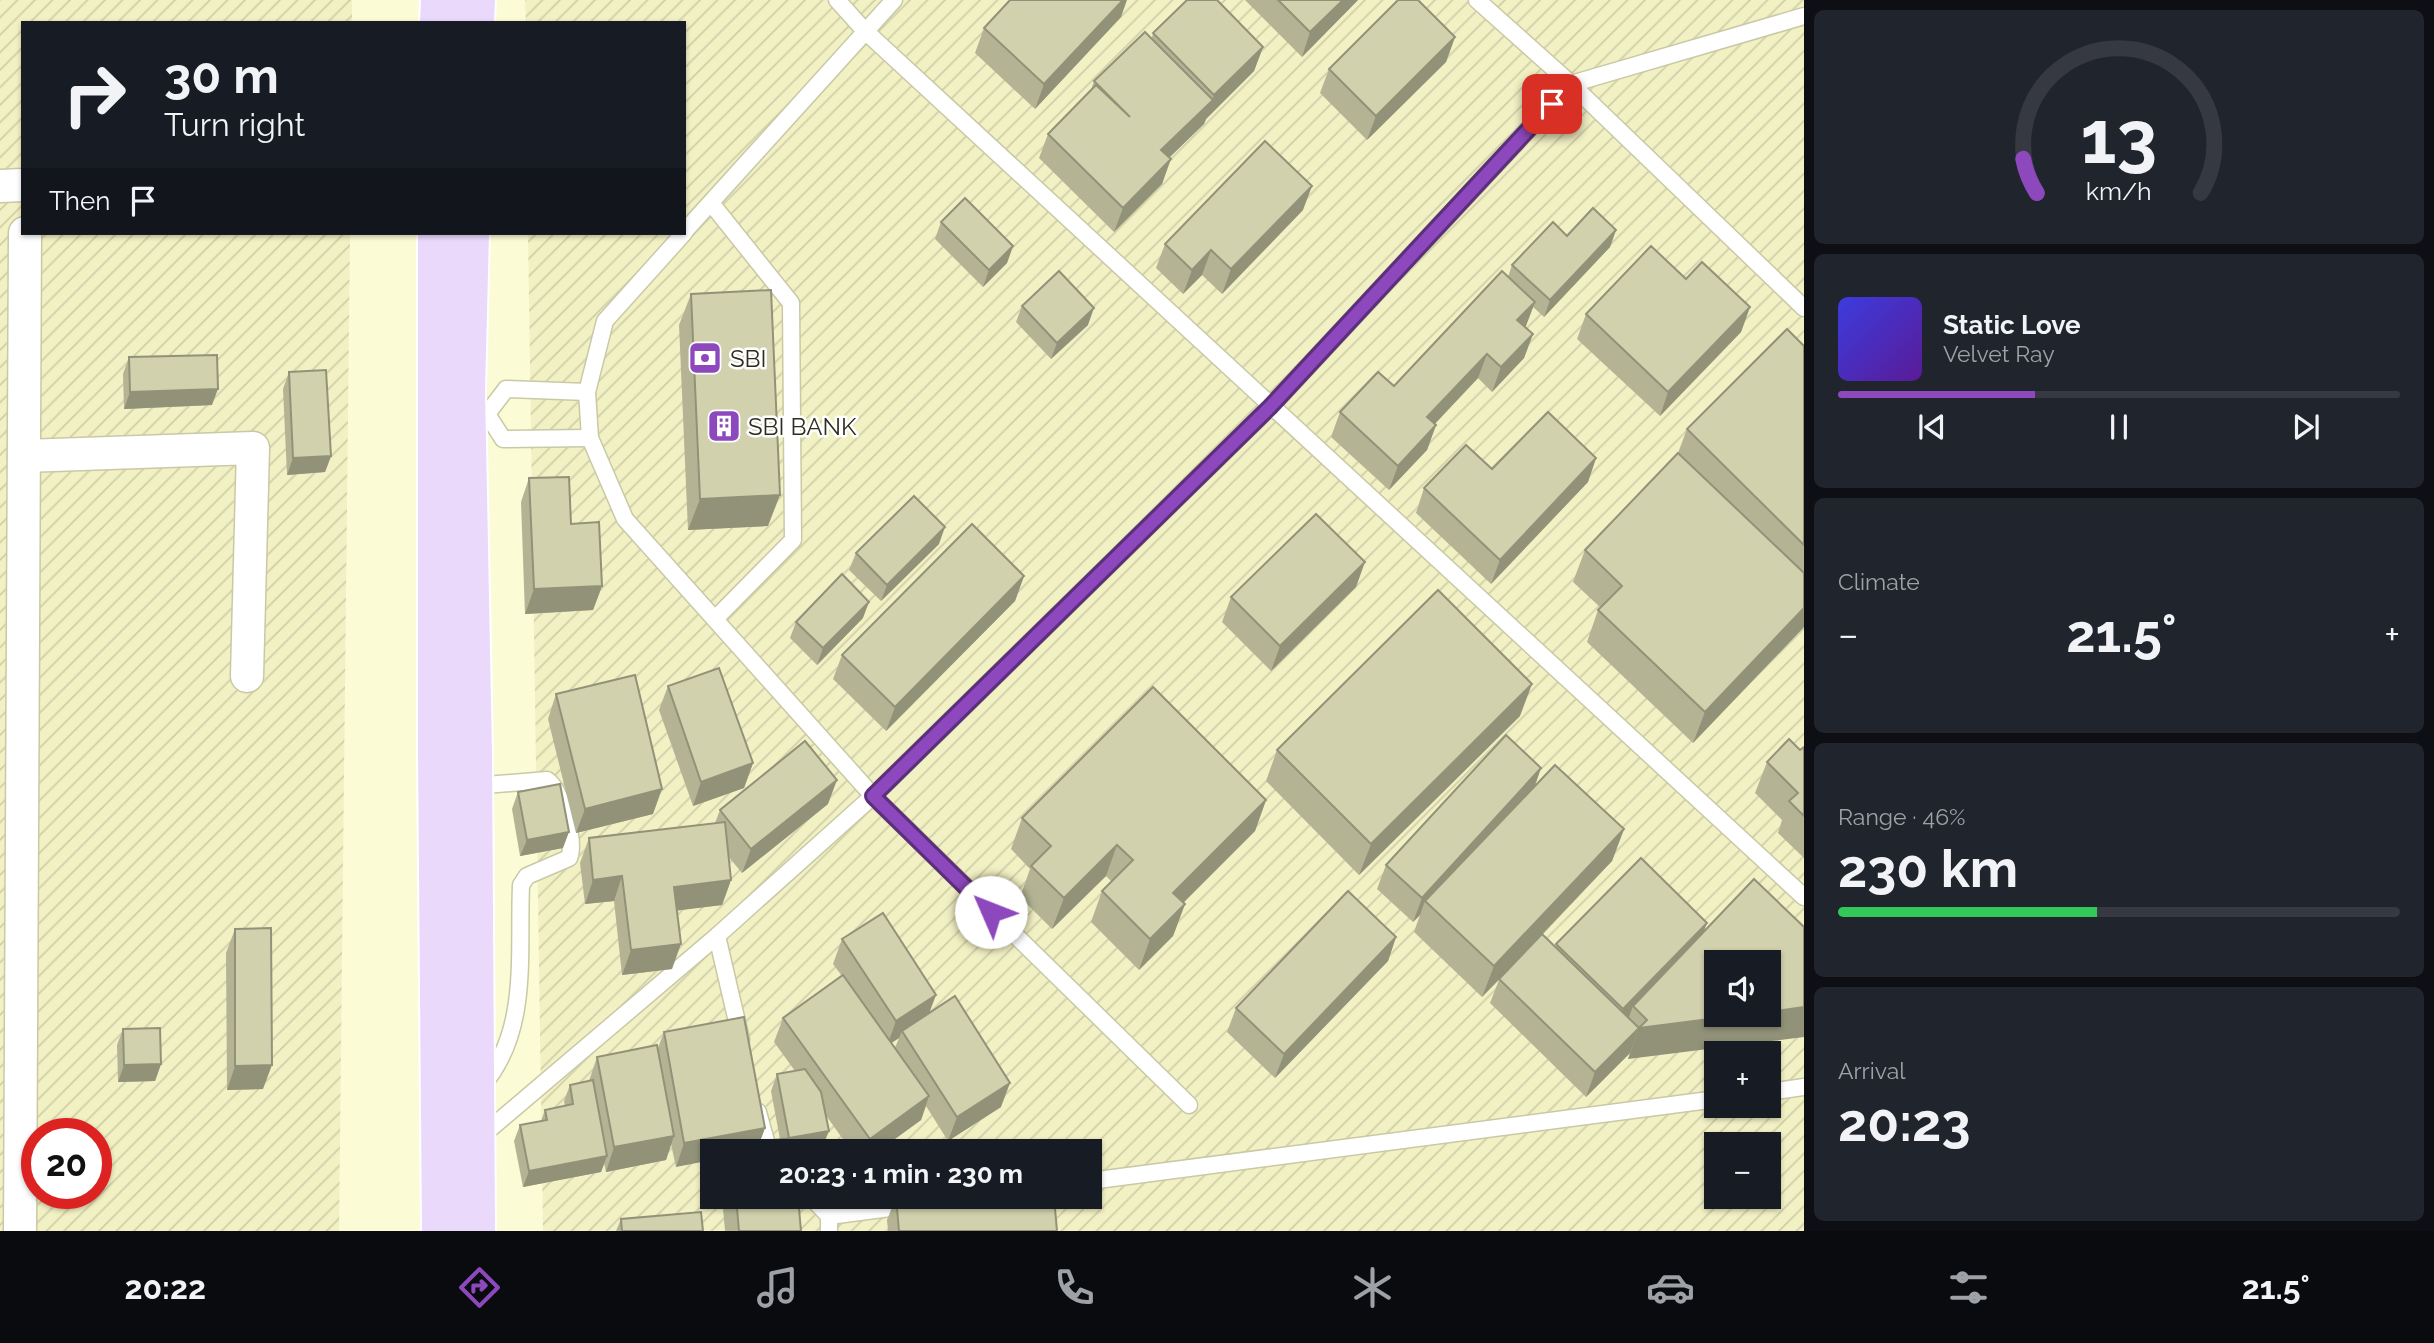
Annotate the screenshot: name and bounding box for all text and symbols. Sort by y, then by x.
text: 30 m [164,47,279,104]
icon: right [49,49,140,140]
pin [1522,74,1582,134]
icon: arrive [1533,85,1571,123]
text: 13 [2081,95,2157,180]
text: Turn right [164,106,305,143]
text: km/h [2086,176,2152,206]
icon: arrive [124,182,162,220]
text: Then [49,186,110,216]
text: Static Love [1943,310,2081,340]
bank icon: SBI [686,339,724,377]
text: Velvet Ray [1943,340,2055,367]
place label: SBI [730,344,767,373]
building icon: SBI BANK [705,407,743,445]
icon: previous [1913,408,1951,446]
icon: pause [2100,408,2138,446]
icon: next [2287,408,2325,446]
place label: SBI BANK [748,412,857,441]
text: Climate [1838,568,1920,595]
text: 21.5° [2066,603,2177,664]
text: − [1838,612,1858,657]
text: + [2384,612,2400,657]
text: Range · 46% [1838,803,1965,830]
text: 230 km [1838,838,2018,899]
position arrow [954,875,1028,949]
map controls [1704,950,1781,1209]
button: sound [1704,950,1781,1027]
button: + [1704,1041,1781,1118]
text: Arrival [1838,1057,1905,1084]
text: 20:23 [1838,1092,1970,1153]
speed limit sign: 20 [21,1118,112,1209]
button: − [1704,1132,1781,1209]
text: 20:23 · 1 min · 230 m [779,1159,1023,1189]
icon: directions [455,1263,504,1312]
icon: music [753,1263,802,1312]
icon: phone [1050,1263,1099,1312]
icon: climate [1348,1263,1397,1312]
icon: car [1646,1263,1695,1312]
icon: filters [1944,1263,1993,1312]
text: 20:22 [124,1269,206,1306]
text: 21.5° [2242,1269,2310,1306]

